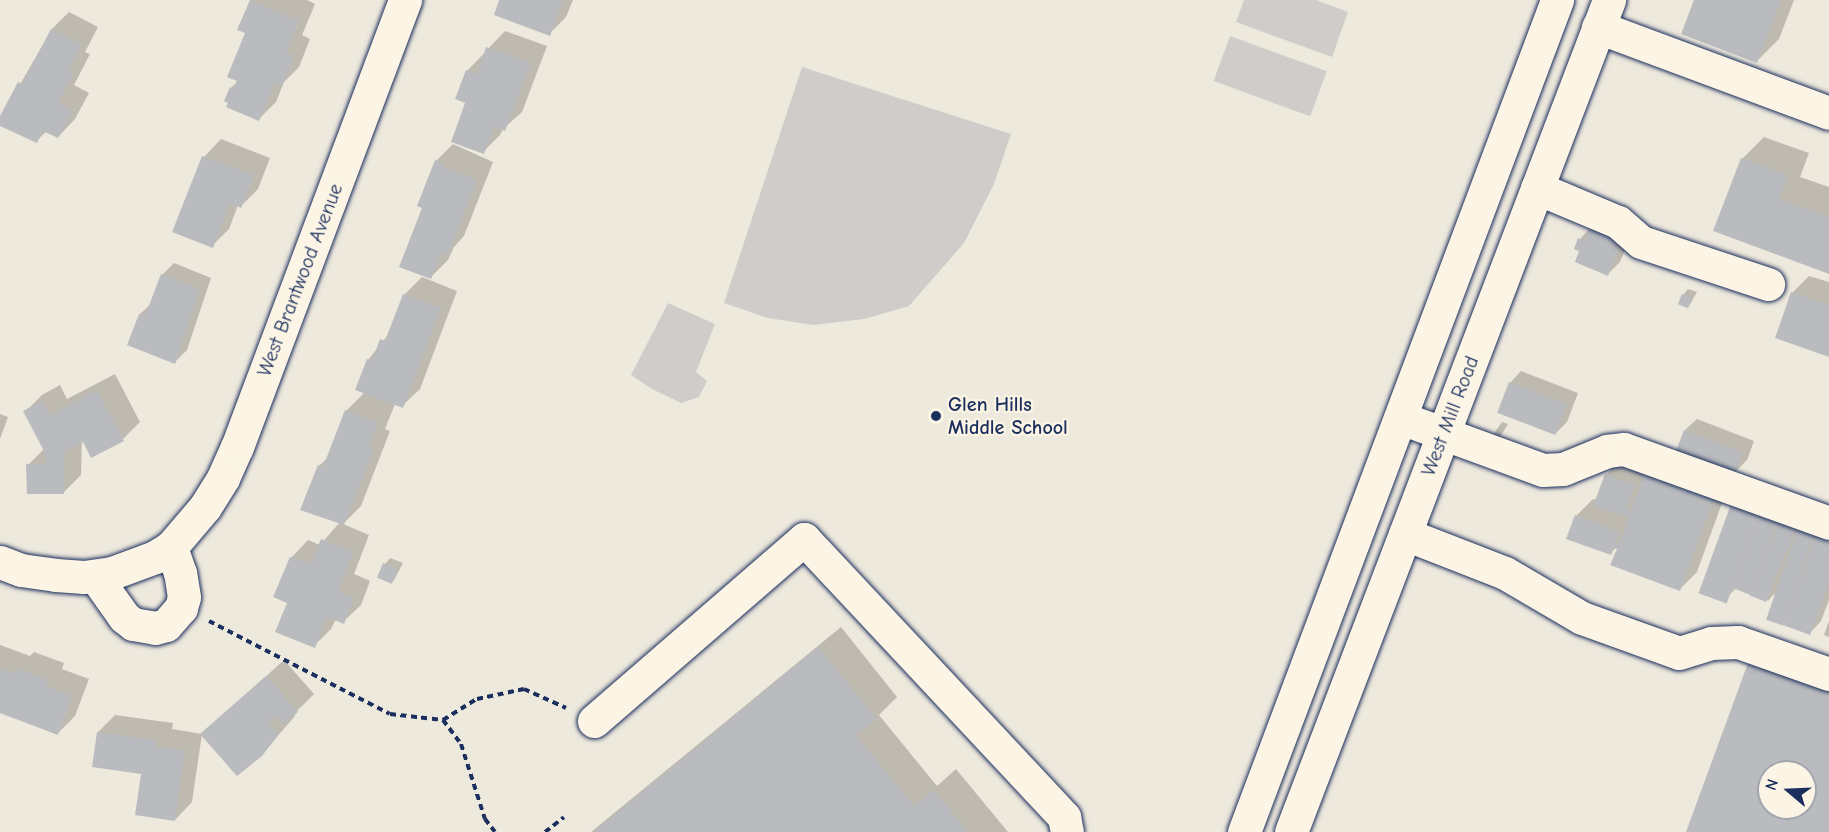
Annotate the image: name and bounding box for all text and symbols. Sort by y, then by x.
street label: West Brantwood Avenue [252,180,348,380]
street label: West Mill Road [1416,353,1484,479]
place label: Glen Hills Middle School [948,392,1068,439]
marker: Glen Hills Middle School [929,409,943,423]
north arrow [1757,760,1817,820]
text: N [1762,777,1782,793]

